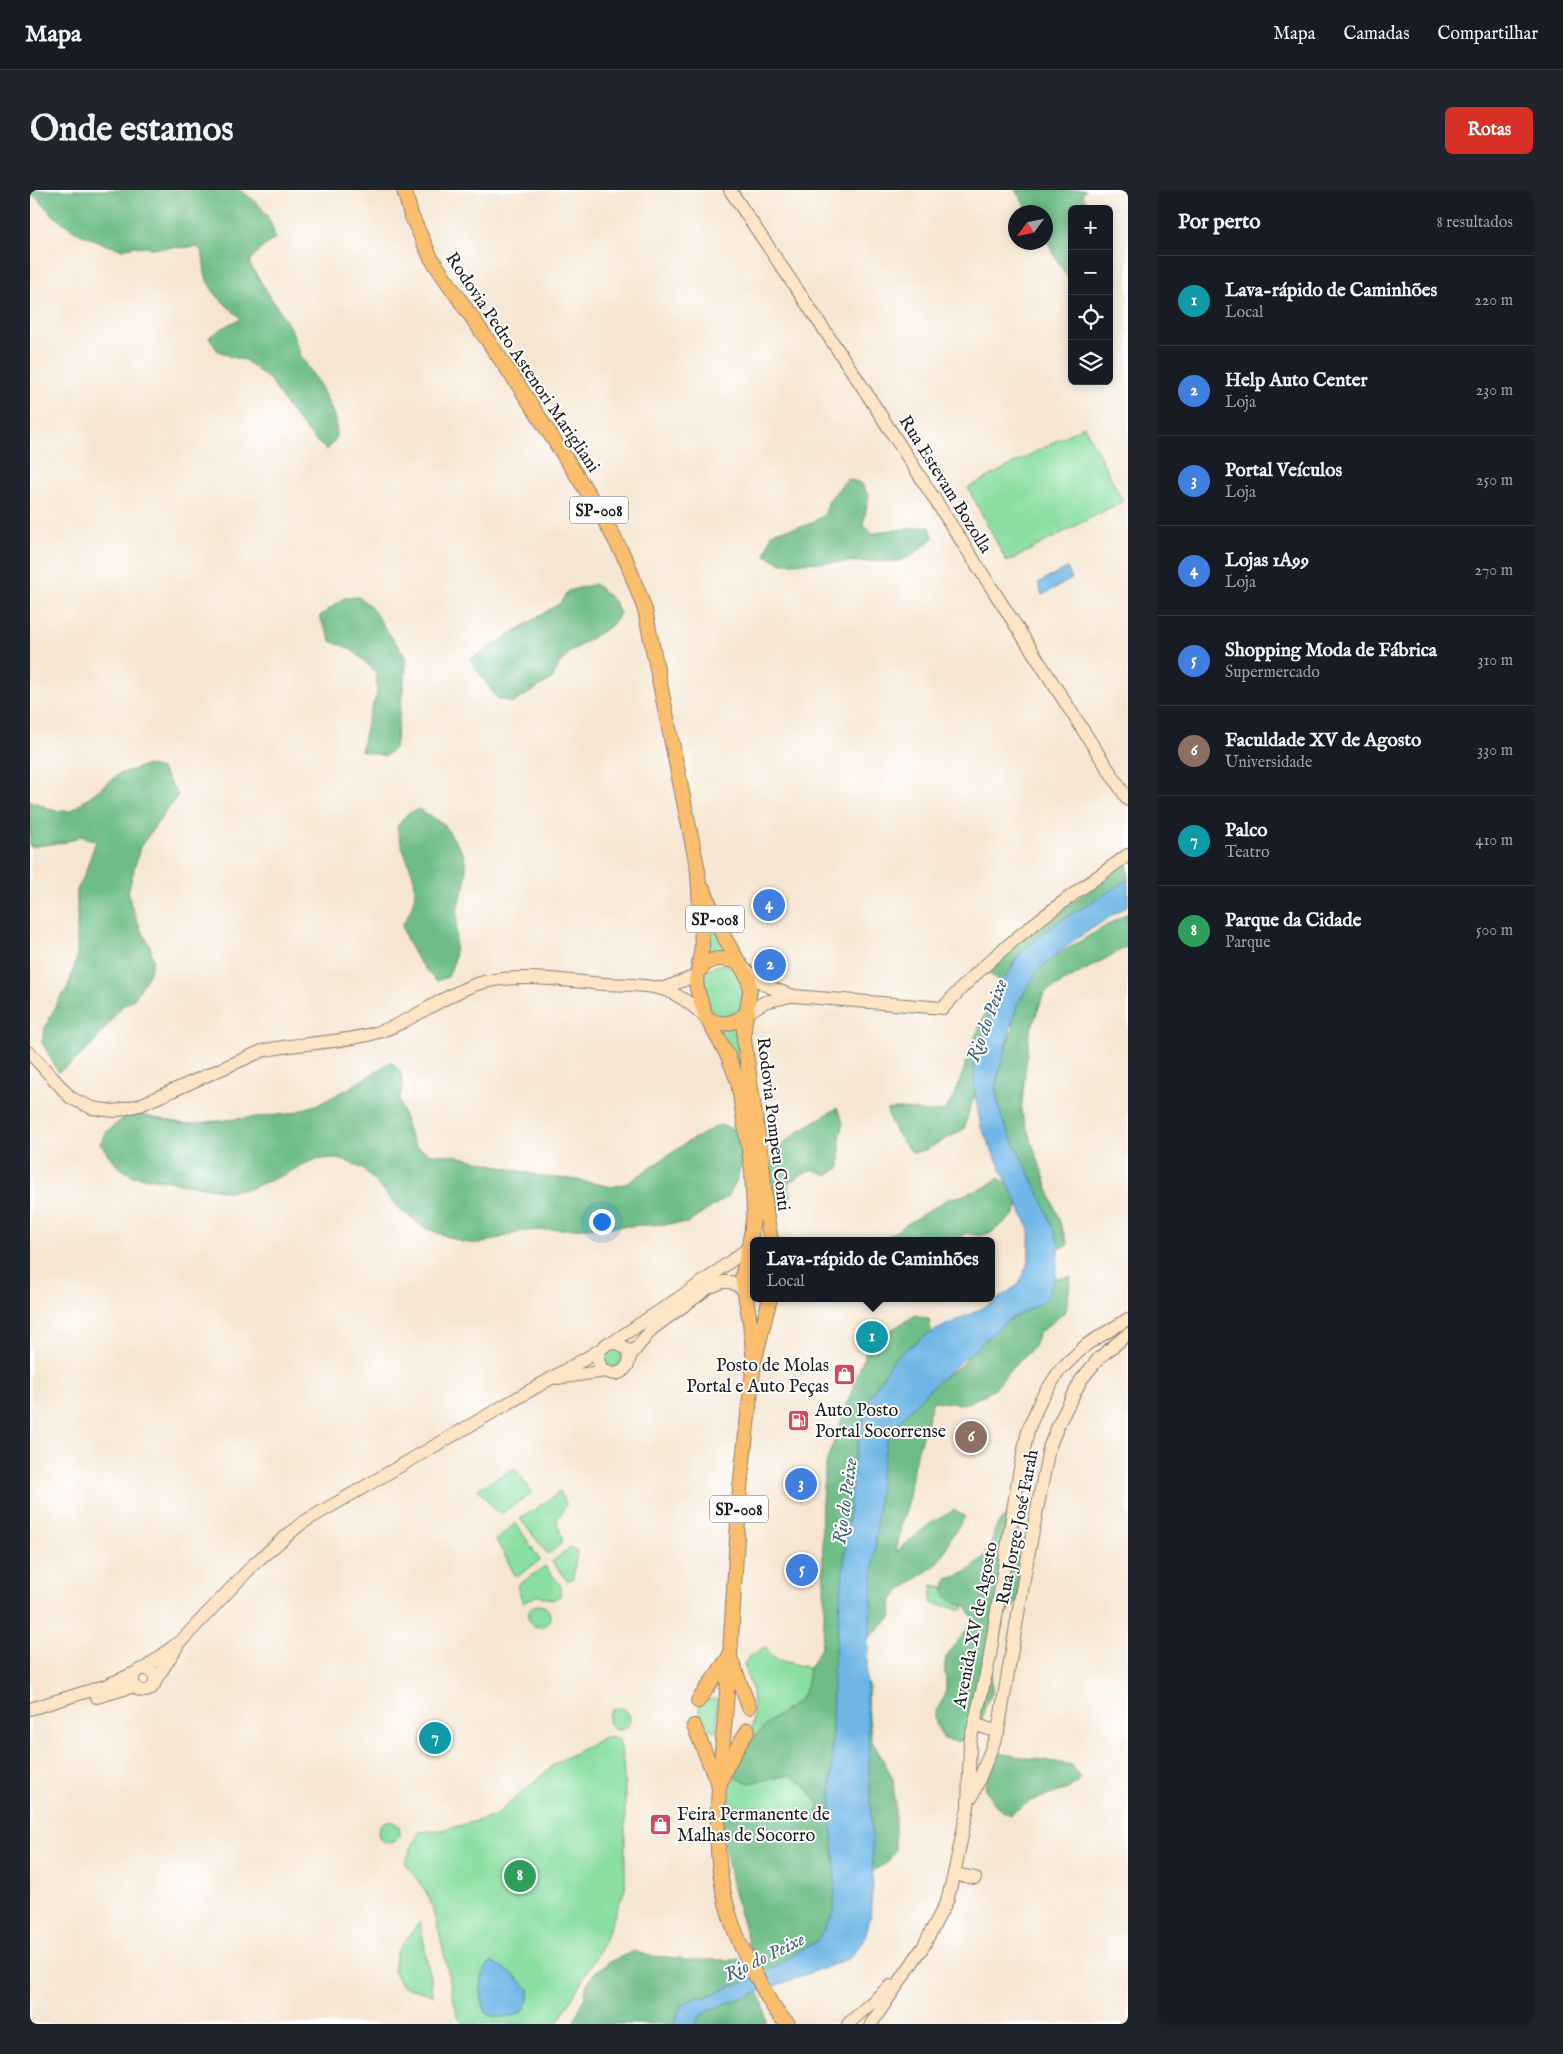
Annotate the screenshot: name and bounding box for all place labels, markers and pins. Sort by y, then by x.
pin: 4 [753,886,785,924]
pin: 2 [754,946,786,984]
pin: 1 [856,1318,888,1356]
place label: Posto de Molas Portal e Auto Peças [686,1355,829,1399]
shop icon: Posto de Molas Portal e Auto Peças [833,1363,857,1387]
place label: Auto Posto Portal Socorrense [814,1400,946,1444]
fuel station icon: Auto Posto Portal Socorrense [787,1408,811,1432]
pin: 6 [955,1418,987,1456]
pin: 3 [785,1465,817,1503]
pin: 5 [786,1551,818,1589]
pin: 7 [419,1719,451,1757]
place label: Feira Permanente de Malhas de Socorro [677,1804,830,1848]
shop icon: Feira Permanente de Malhas de Socorro [649,1812,673,1836]
pin: 8 [504,1857,536,1895]

